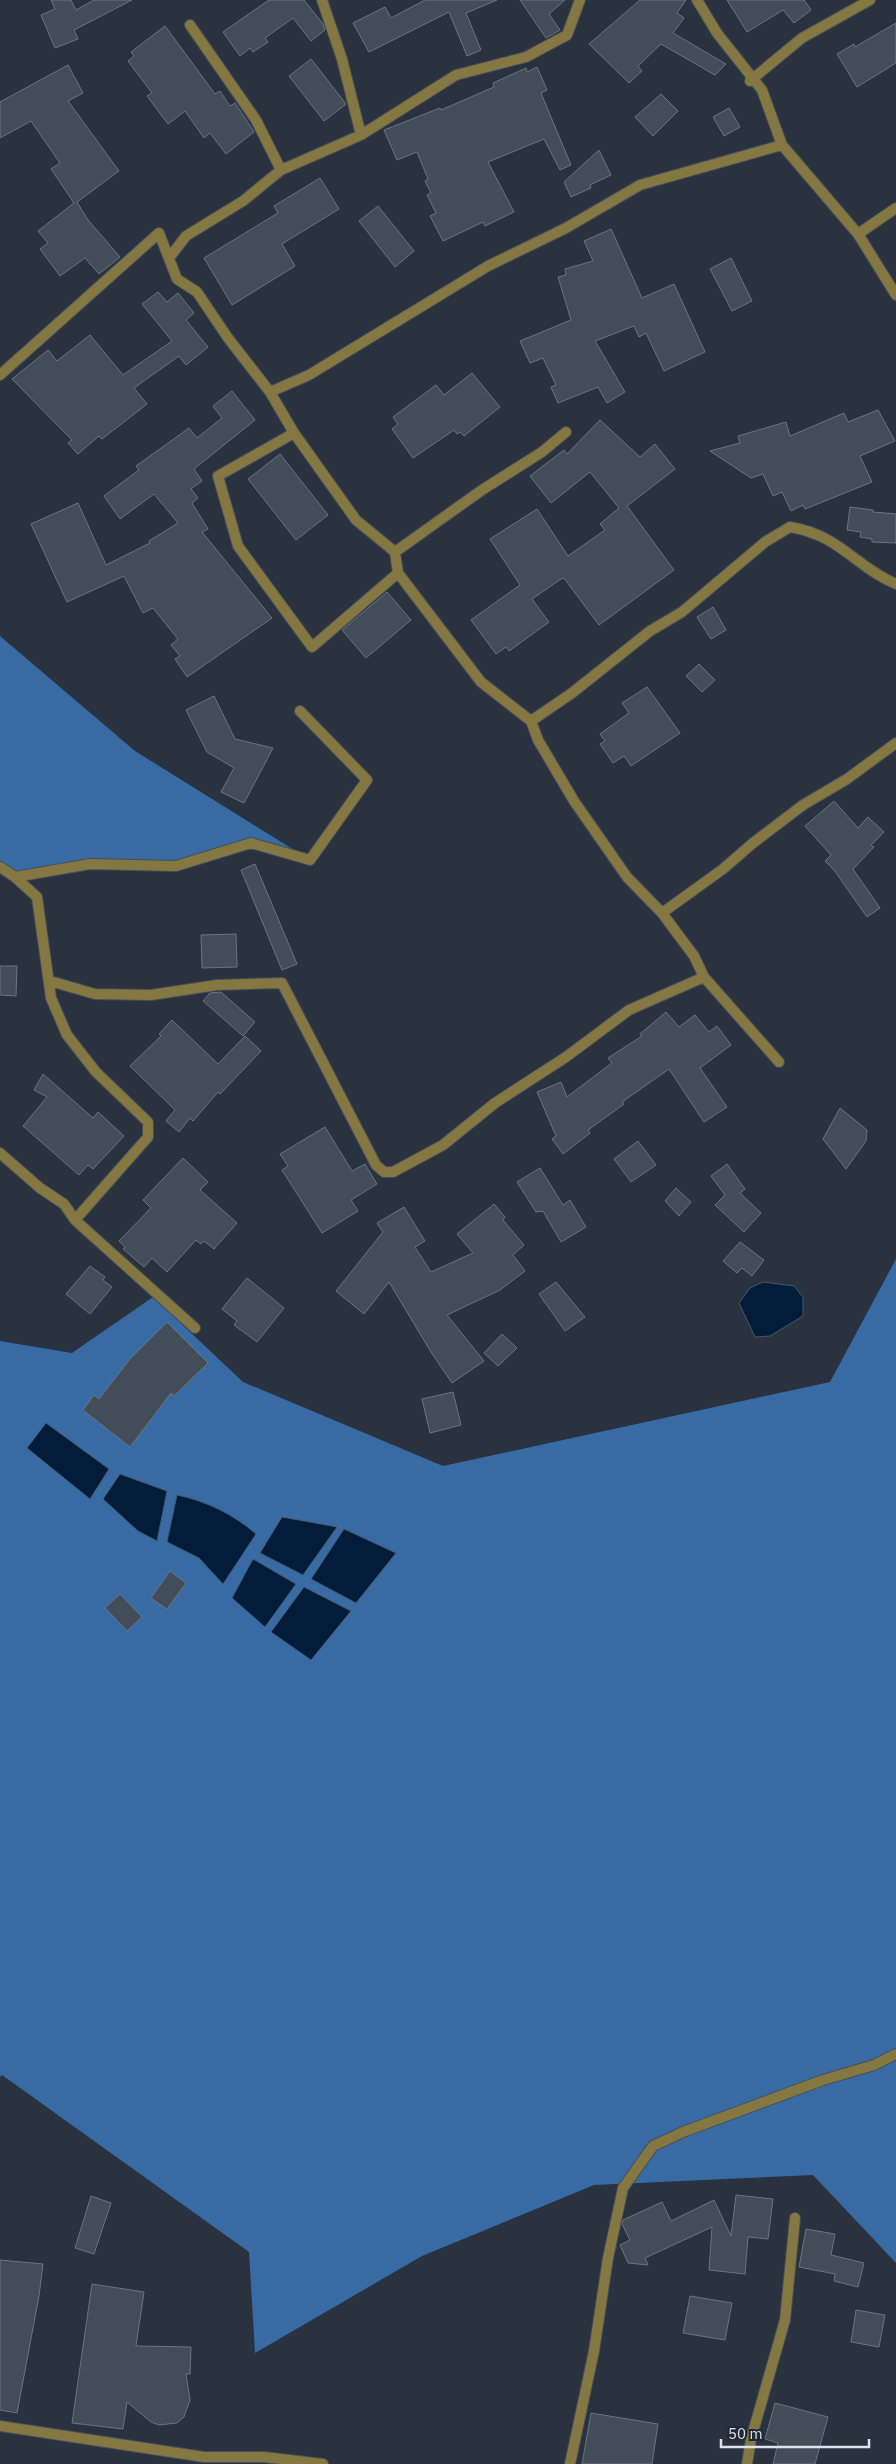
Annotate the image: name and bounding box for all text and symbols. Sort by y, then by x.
scale bar [721,2416,868,2448]
text: 50 m [728,2424,763,2443]

